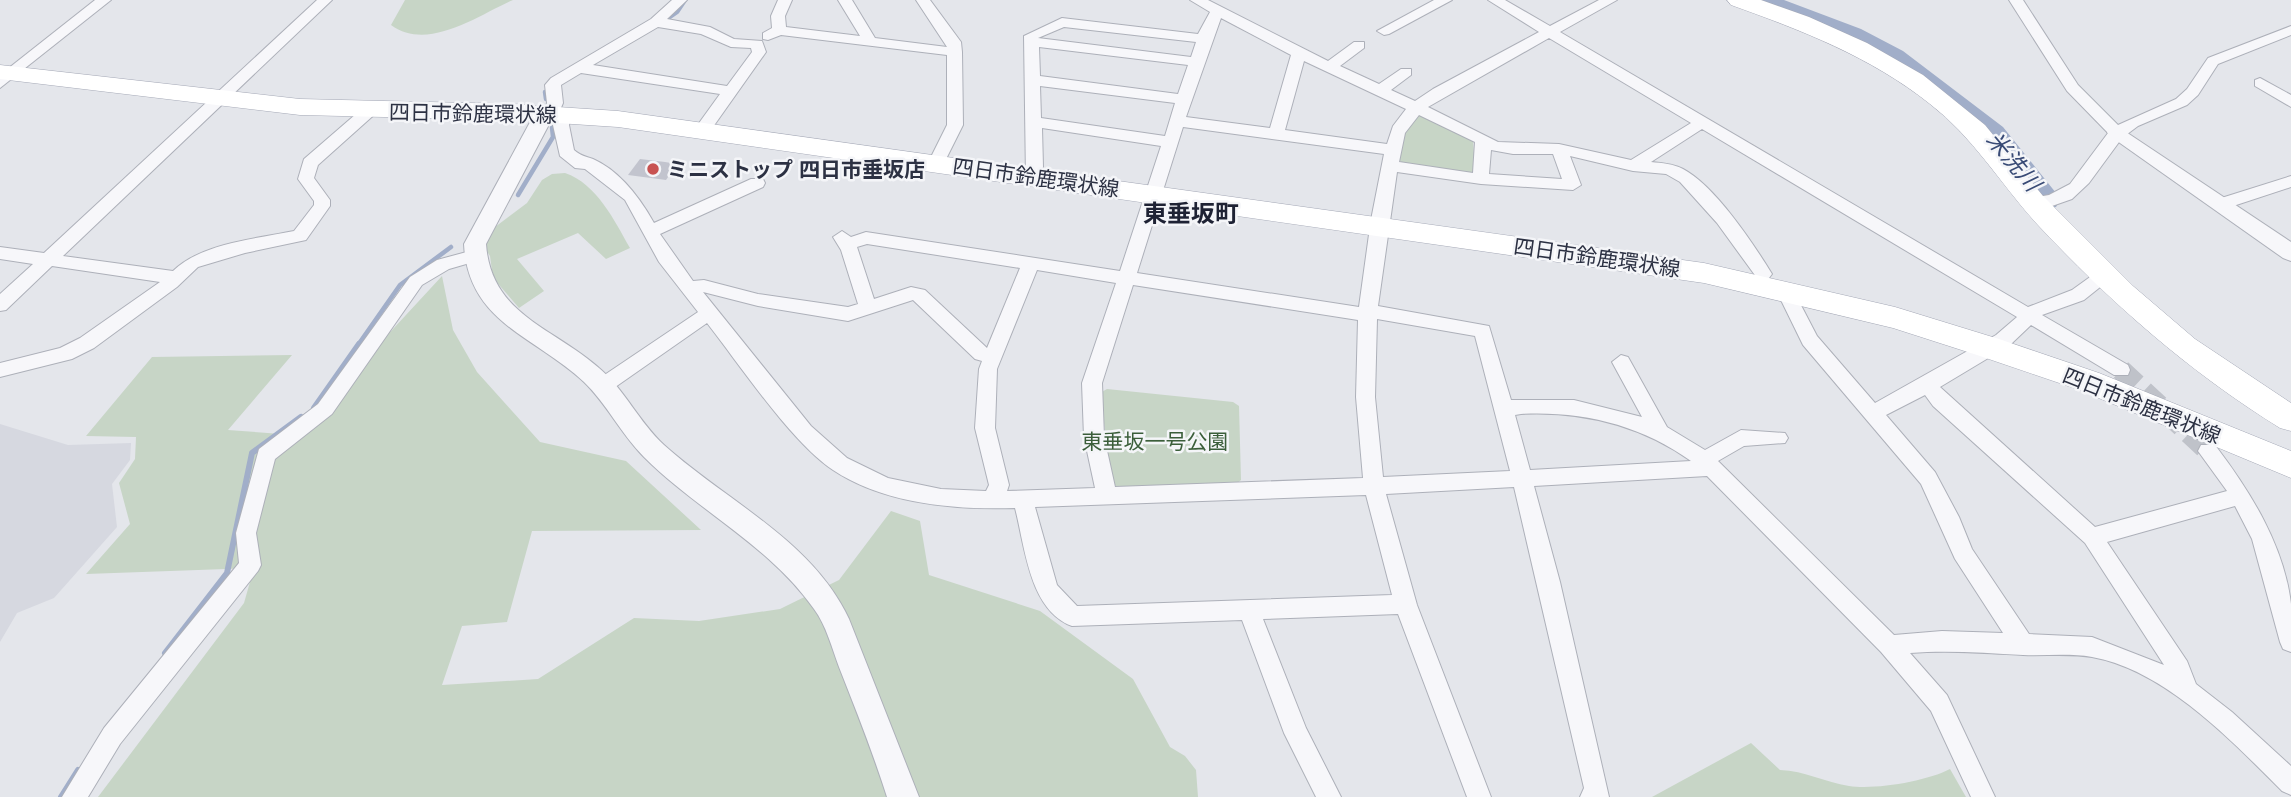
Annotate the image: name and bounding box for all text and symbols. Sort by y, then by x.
street label: 四日市鈴鹿環状線 [389,99,557,127]
water label: 米洗川 [1981,125,2049,199]
street label: 四日市鈴鹿環状線 [951,152,1121,202]
place label: ミニストップ 四日市垂坂店 [667,156,925,182]
marker: ミニストップ 四日市垂坂店 [645,161,661,177]
district label: 東垂坂町 [1143,198,1239,228]
street label: 四日市鈴鹿環状線 [1512,232,1682,282]
street label: 四日市鈴鹿環状線 [2059,361,2225,449]
park label: 東垂坂一号公園 [1082,428,1229,454]

